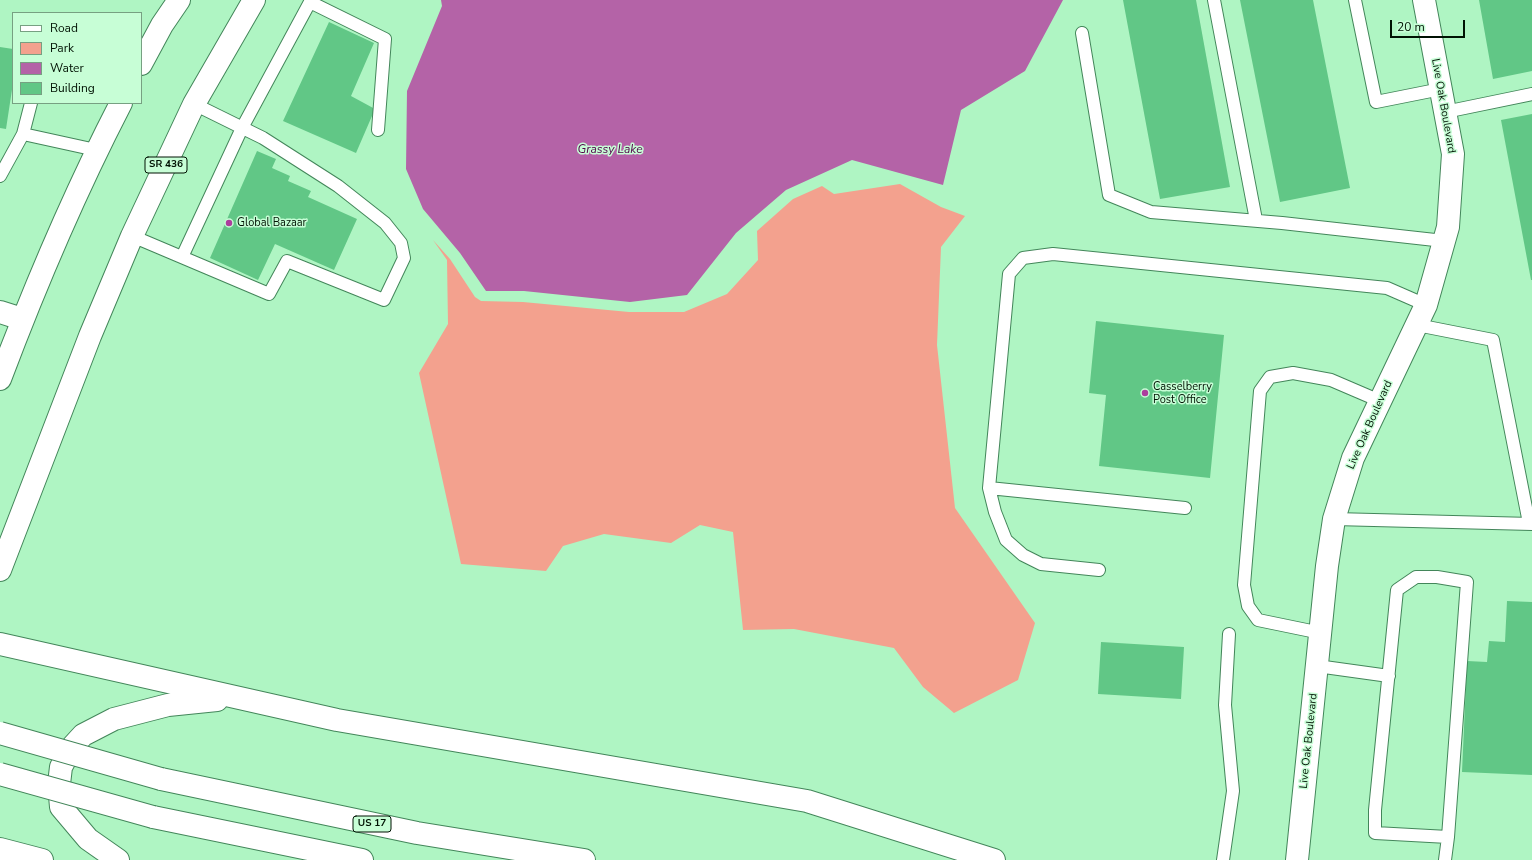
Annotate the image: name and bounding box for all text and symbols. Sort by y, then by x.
legend [12,12,142,104]
scale bar [1392,12,1467,38]
text: 20 m [1397,19,1425,35]
text: Road [50,20,78,36]
text: Park [50,40,74,56]
street label: Live Oak Boulevard [1428,58,1458,154]
text: Water [50,60,84,76]
text: Building [50,80,95,96]
water label: Grassy Lake [577,143,643,157]
road number: SR 436 [145,157,187,173]
place label: Global Bazaar [237,216,307,230]
marker: Global Bazaar [224,218,234,228]
street label: Live Oak Boulevard [1344,379,1396,471]
place label: Casselberry Post Office [1153,380,1212,406]
marker: Casselberry Post Office [1140,388,1150,398]
street label: Live Oak Boulevard [1297,693,1321,789]
road number: US 17 [353,816,391,832]

